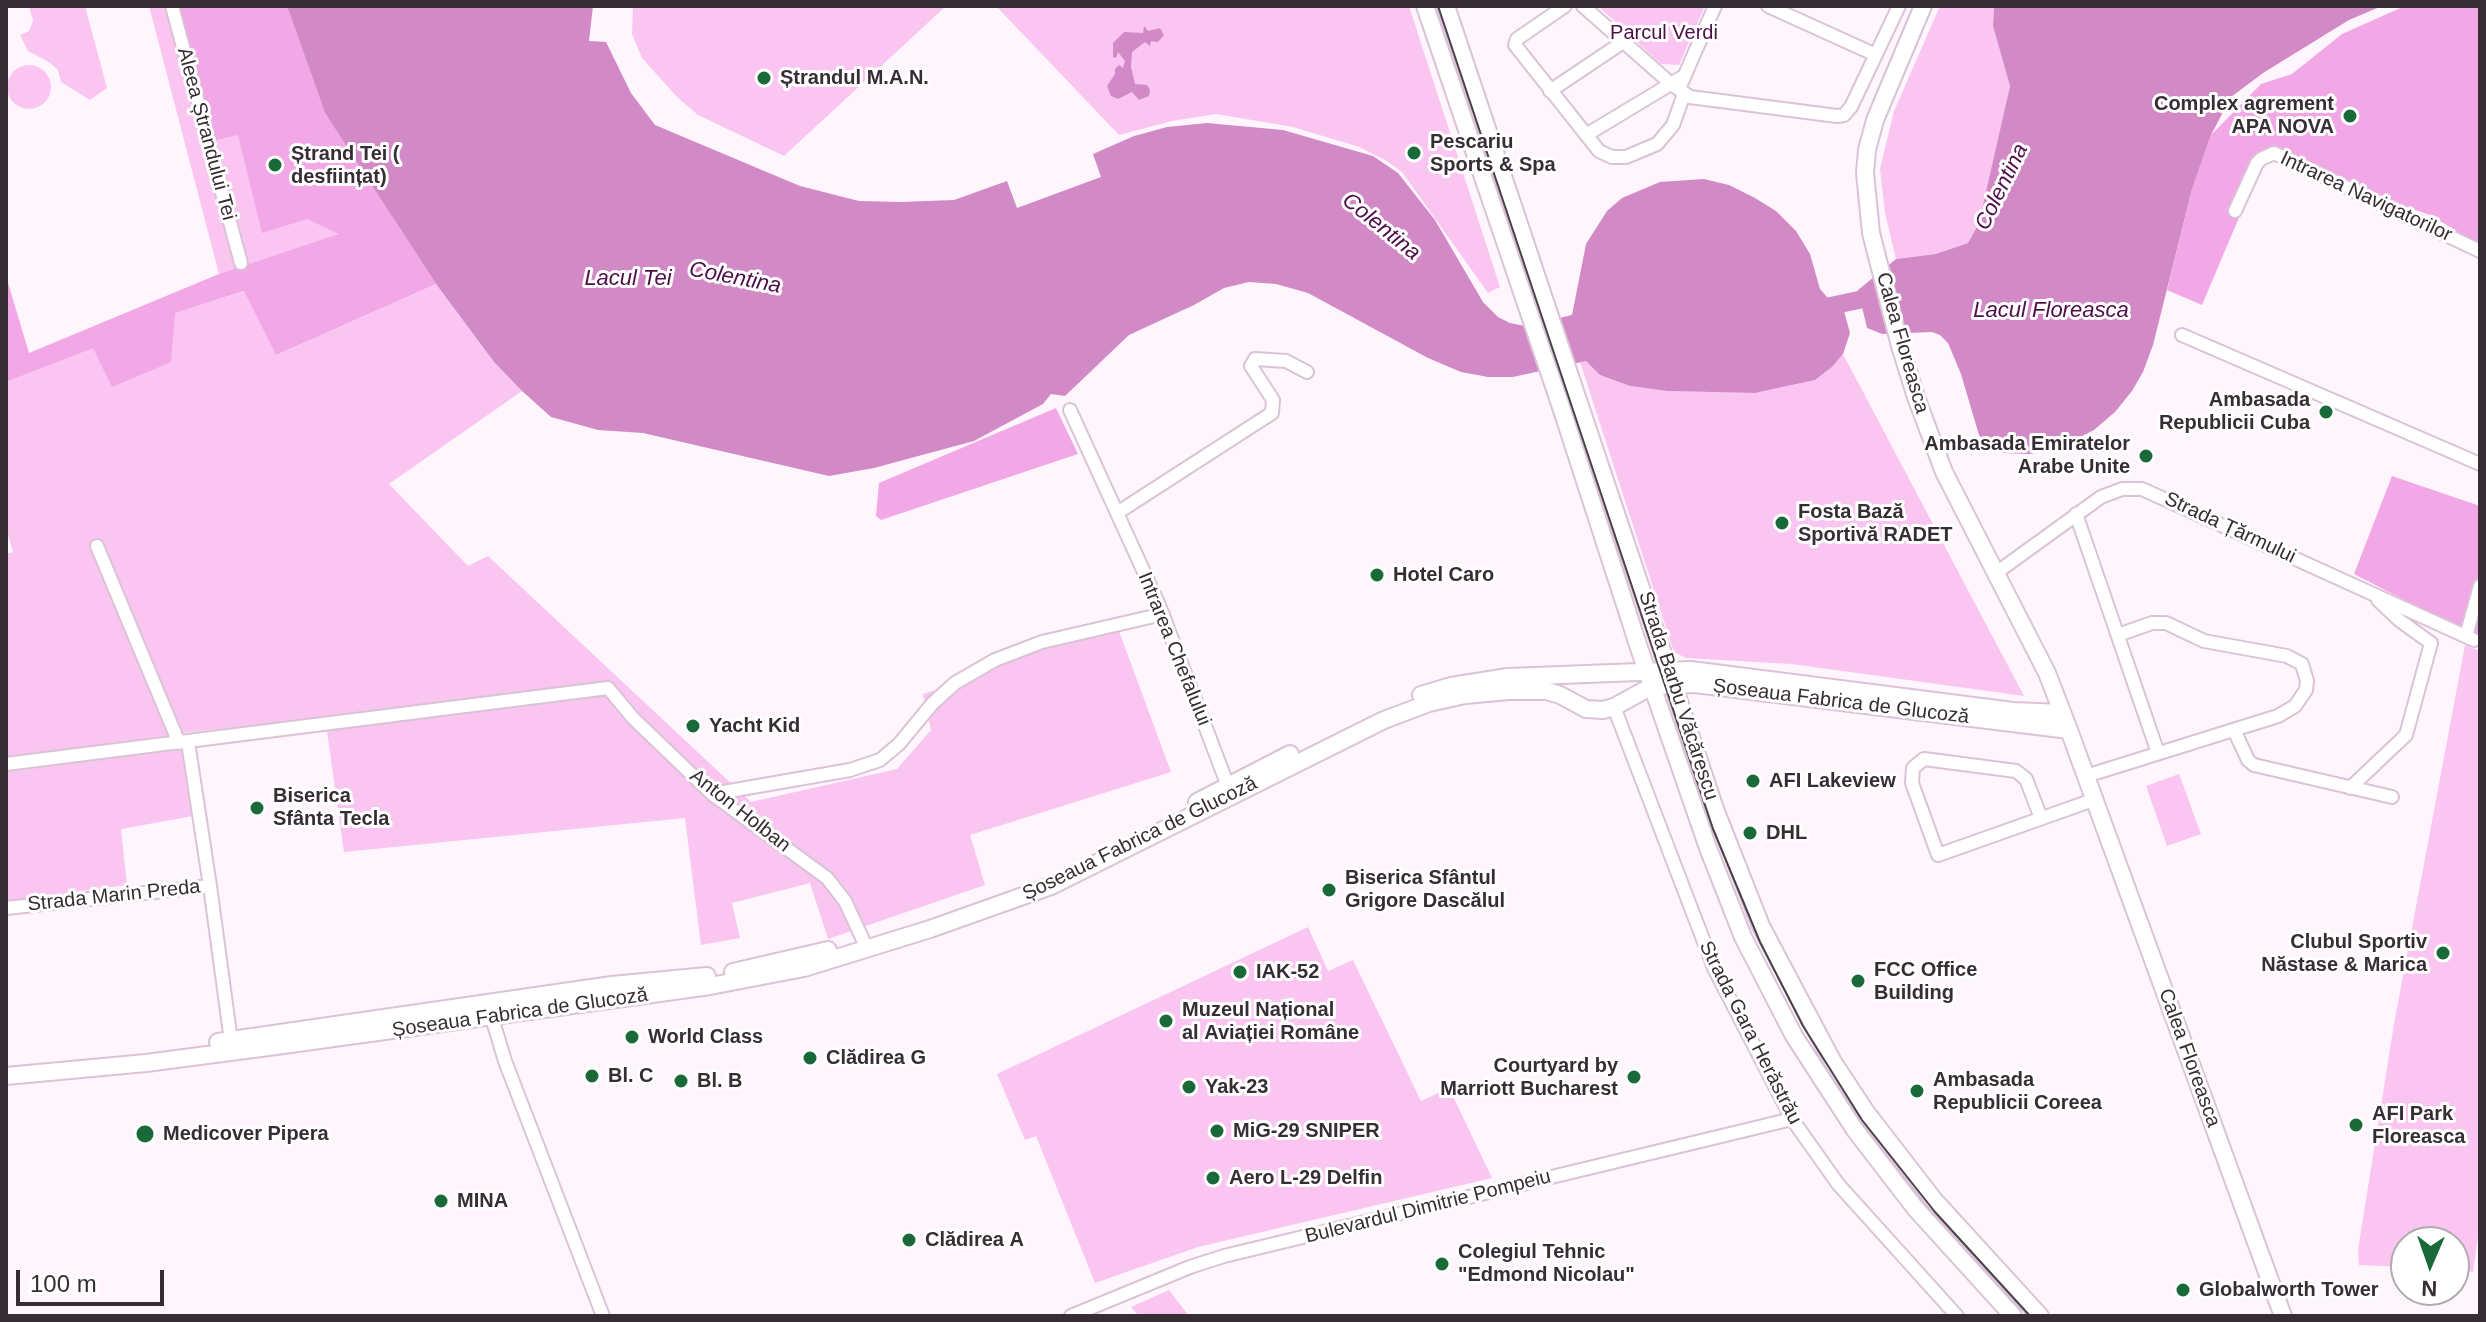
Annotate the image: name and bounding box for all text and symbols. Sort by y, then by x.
park label: Parcul Verdi [1610,21,1718,45]
street label: Aleea Ștrandului Tei [171,45,241,223]
place label: Ștrandul M.A.N. [780,66,929,90]
marker: Ștrandul M.A.N. [755,69,773,87]
place label: Complex agrement APA NOVA [2154,92,2334,139]
marker: Complex agrement APA NOVA [2341,107,2359,125]
place label: Pescariu Sports & Spa [1430,130,1556,177]
water label: Colentina [1970,139,2034,235]
place label: Ștrand Tei ( desființat) [291,142,400,189]
marker: Pescariu Sports & Spa [1405,144,1423,162]
street label: Intrarea Navigatorilor [2276,147,2456,247]
marker: Ștrand Tei ( desființat) [266,156,284,174]
water label: Colentina [1337,187,1425,267]
water label: Colentina [687,256,783,300]
water label: Lacul Tei [584,266,672,292]
street label: Calea Floreasca [1870,270,1934,416]
water label: Lacul Floreasca [1973,298,2129,324]
place label: Ambasada Republicii Cuba [2159,388,2310,435]
marker: Ambasada Republicii Cuba [2317,403,2335,421]
place label: Ambasada Emiratelor Arabe Unite [1924,432,2130,479]
marker: Ambasada Emiratelor Arabe Unite [2137,447,2155,465]
street label: Strada Țărmului [2160,487,2300,569]
place label: Fosta Bază Sportivă RADET [1798,500,1952,547]
marker: Fosta Bază Sportivă RADET [1773,514,1791,532]
place label: Hotel Caro [1393,563,1494,587]
marker: Hotel Caro [1368,566,1386,584]
street label: Intrarea Chefalului [1132,569,1216,729]
street label: Strada Barbu Văcărescu [1633,589,1723,803]
street label: Șoseaua Fabrica de Glucoză [1712,674,1970,730]
place label: Yacht Kid [709,714,800,738]
marker: Yacht Kid [684,717,702,735]
street label: Anton Holban [685,764,795,858]
place label: AFI Lakeview [1769,769,1896,793]
street label: Șoseaua Fabrica de Glucoză [1019,772,1261,906]
marker: AFI Lakeview [1744,772,1762,790]
place label: Biserica Sfânta Tecla [273,784,389,831]
marker: Biserica Sfânta Tecla [248,799,266,817]
place label: DHL [1766,821,1807,845]
marker: DHL [1741,824,1759,842]
place label: Biserica Sfântul Grigore Dascălul [1345,866,1505,913]
street label: Strada Marin Preda [27,875,201,917]
marker: Biserica Sfântul Grigore Dascălul [1320,881,1338,899]
place label: Clubul Sportiv Năstase & Marica [2261,930,2427,977]
street label: Strada Gara Herăstrău [1693,937,1807,1129]
marker: Clubul Sportiv Năstase & Marica [2434,944,2452,962]
place label: FCC Office Building [1874,958,1977,1005]
place label: IAK-52 [1256,960,1319,984]
marker: IAK-52 [1231,963,1249,981]
marker: FCC Office Building [1849,972,1867,990]
street label: Șoseaua Fabrica de Glucoză [391,983,649,1043]
street label: Calea Floreasca [2153,985,2225,1131]
place label: Muzeul Național al Aviației Române [1182,998,1359,1045]
marker: Muzeul Național al Aviației Române [1157,1012,1175,1030]
place label: World Class [648,1025,763,1049]
marker: World Class [623,1028,641,1046]
place label: Clădirea G [826,1046,926,1070]
marker: Clădirea G [801,1049,819,1067]
place label: Courtyard by Marriott Bucharest [1440,1054,1618,1101]
place label: Bl. C [608,1064,654,1088]
marker: Bl. C [583,1067,601,1085]
marker: Courtyard by Marriott Bucharest [1625,1068,1643,1086]
place label: Ambasada Republicii Coreea [1933,1068,2102,1115]
place label: Bl. B [697,1069,743,1093]
marker: Bl. B [672,1072,690,1090]
place label: Yak-23 [1205,1075,1268,1099]
marker: Yak-23 [1180,1078,1198,1096]
marker: Ambasada Republicii Coreea [1908,1082,1926,1100]
place label: AFI Park Floreasca [2372,1102,2465,1149]
marker: AFI Park Floreasca [2347,1116,2365,1134]
place label: MiG-29 SNIPER [1233,1119,1380,1143]
place label: Medicover Pipera [163,1122,329,1146]
marker: MiG-29 SNIPER [1208,1122,1226,1140]
marker: Medicover Pipera [134,1123,156,1145]
street label: Bulevardul Dimitrie Pompeiu [1303,1165,1553,1249]
place label: Aero L-29 Delfin [1229,1166,1382,1190]
marker: Aero L-29 Delfin [1204,1169,1222,1187]
place label: MINA [457,1189,508,1213]
marker: MINA [432,1192,450,1210]
north arrow [2390,1226,2470,1306]
place label: Clădirea A [925,1228,1024,1252]
marker: Clădirea A [900,1231,918,1249]
place label: Colegiul Tehnic "Edmond Nicolau" [1458,1240,1635,1287]
scale bar [20,1254,168,1304]
marker: Colegiul Tehnic "Edmond Nicolau" [1433,1255,1451,1273]
text: 100 m [30,1270,97,1297]
text: N [2421,1276,2438,1301]
place label: Globalworth Tower [2199,1278,2379,1302]
marker: Globalworth Tower [2174,1281,2192,1299]

